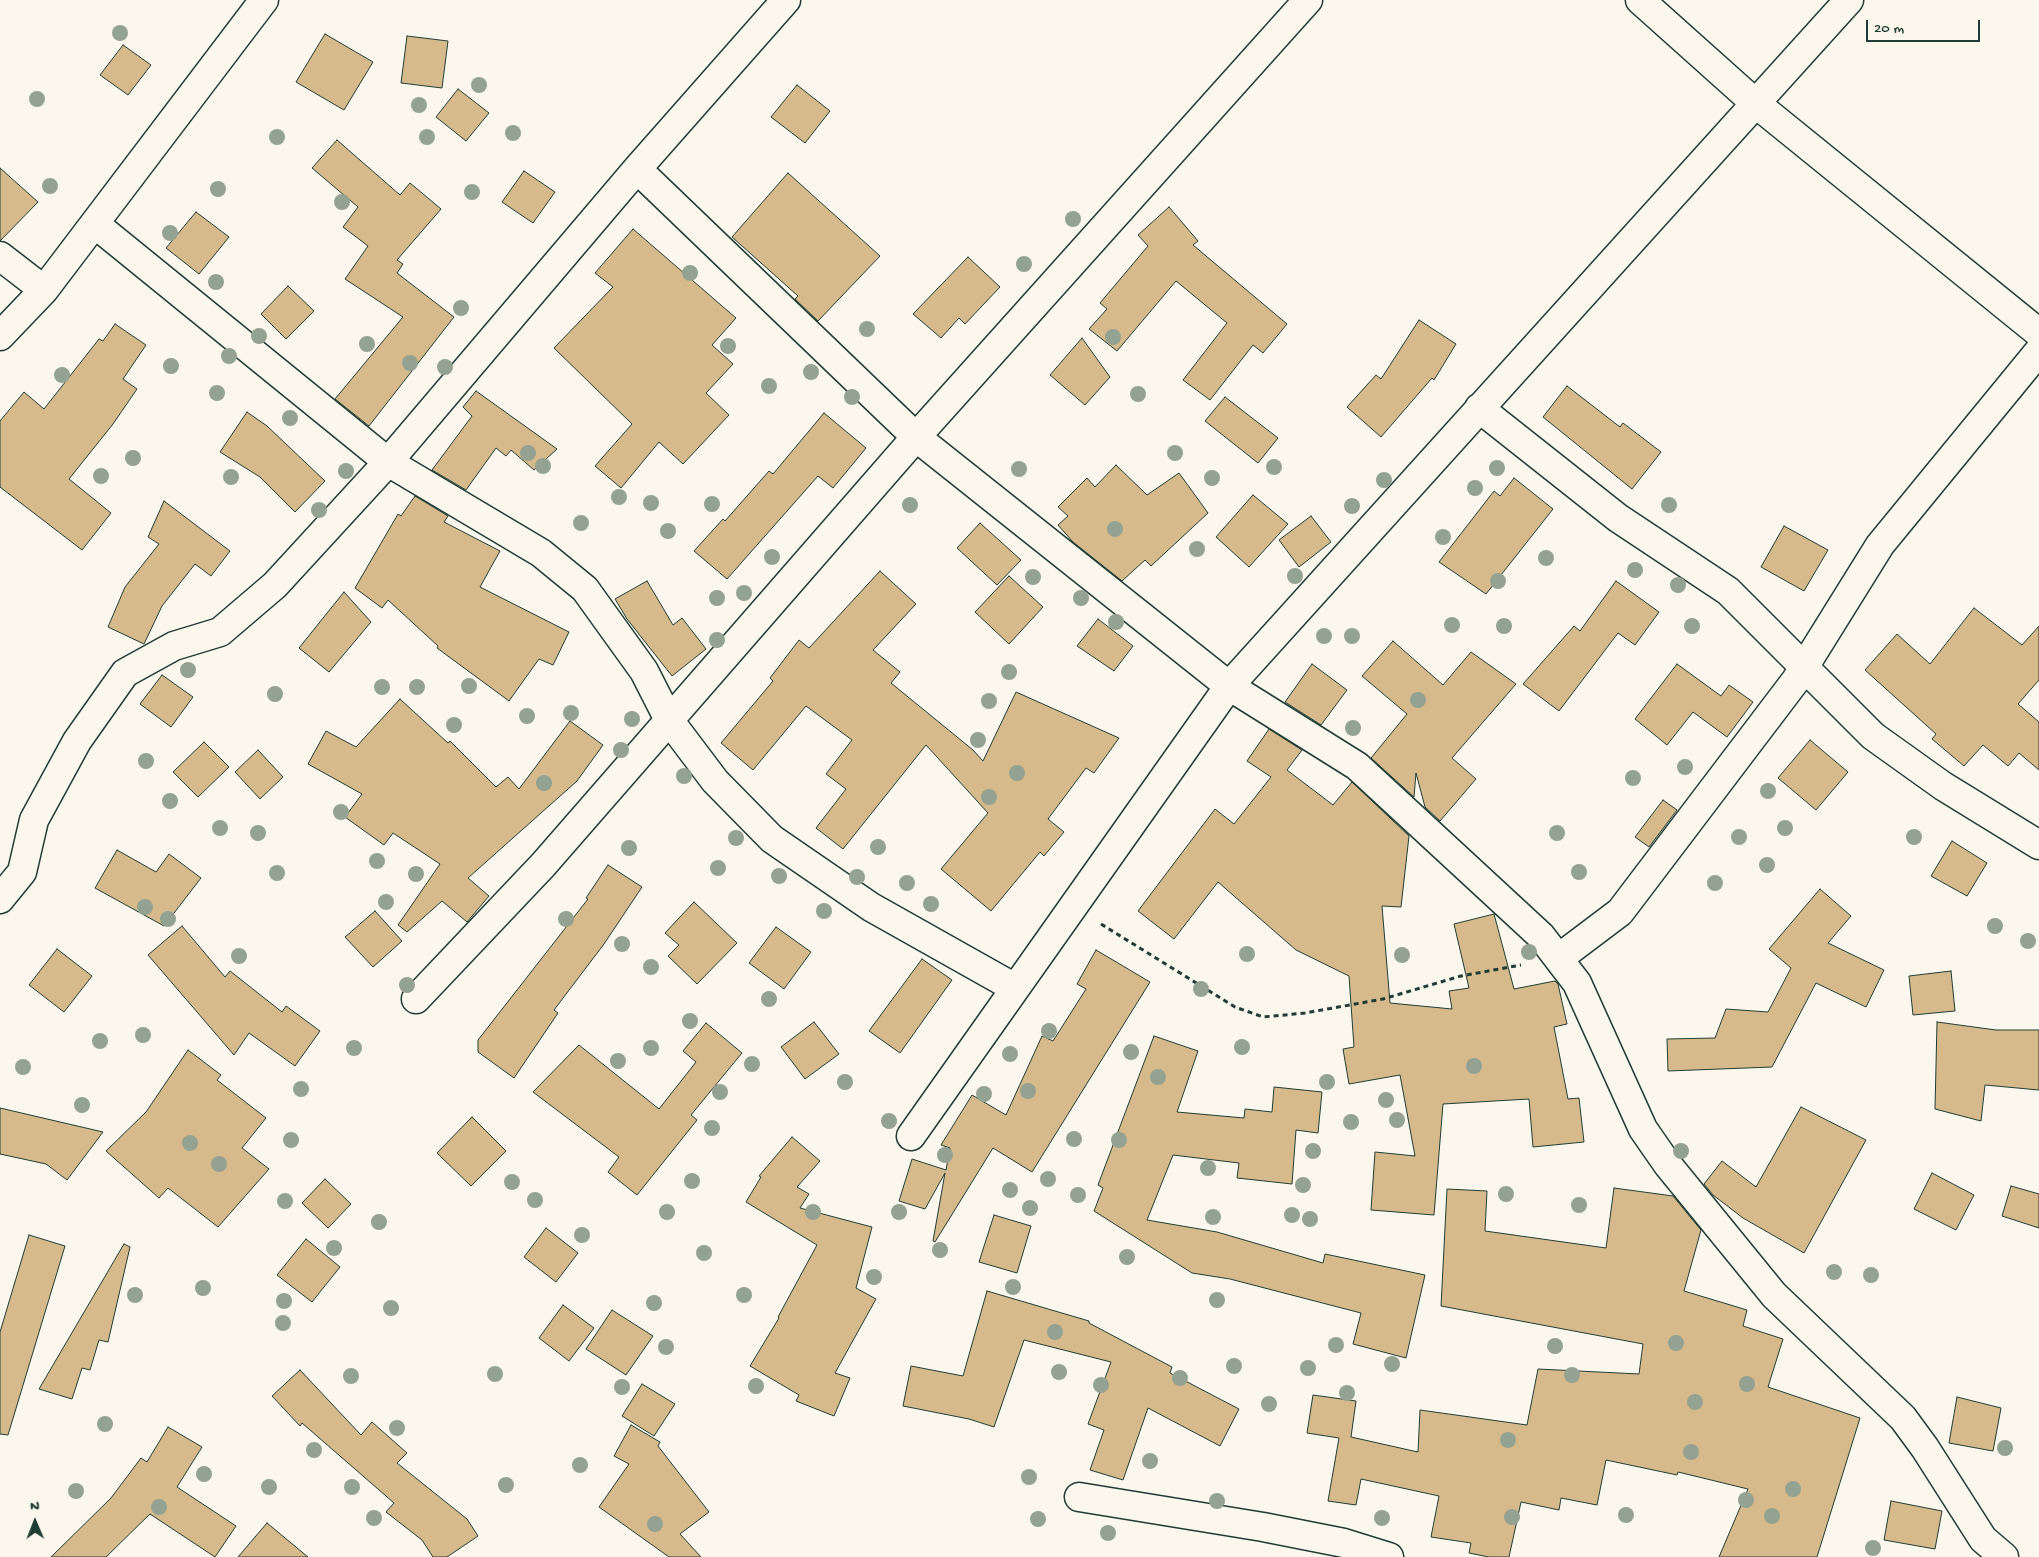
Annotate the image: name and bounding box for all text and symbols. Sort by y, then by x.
scale bar [1869,10,1983,42]
text: 20 m [1874,20,1904,38]
north arrow [10,1497,60,1547]
text: N [30,1498,39,1515]

